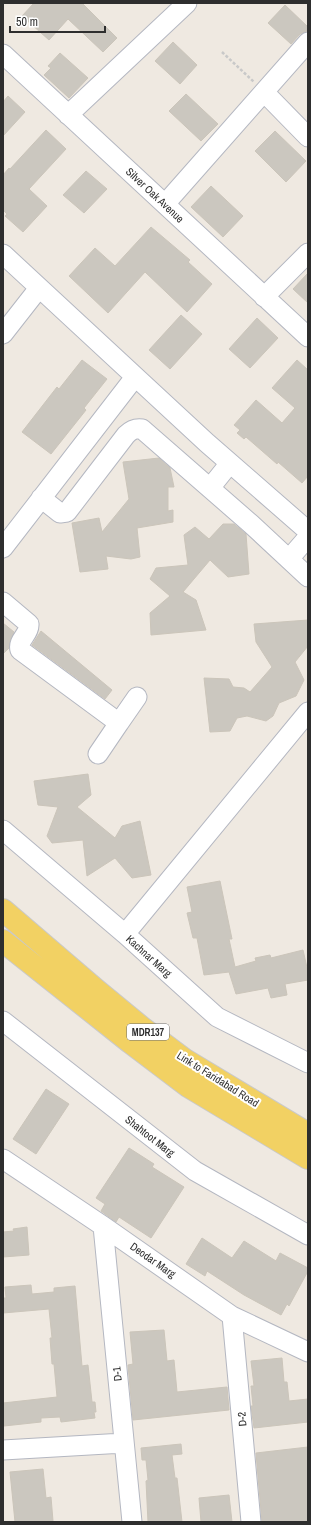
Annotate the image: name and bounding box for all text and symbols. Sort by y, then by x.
scale bar [10,8,105,34]
text: 50 m [16,14,38,30]
street label: Silver Oak Avenue [123,164,187,226]
street label: Kachnar Marg [123,932,175,980]
road number: MDR137 [127,1024,169,1040]
street label: Link to Faridabad Road [174,1048,262,1110]
street label: Shahtoot Marg [122,1112,178,1160]
street label: Deodar Marg [127,1239,179,1281]
street label: D-1 [109,1366,125,1382]
street label: D-2 [234,1411,250,1427]

